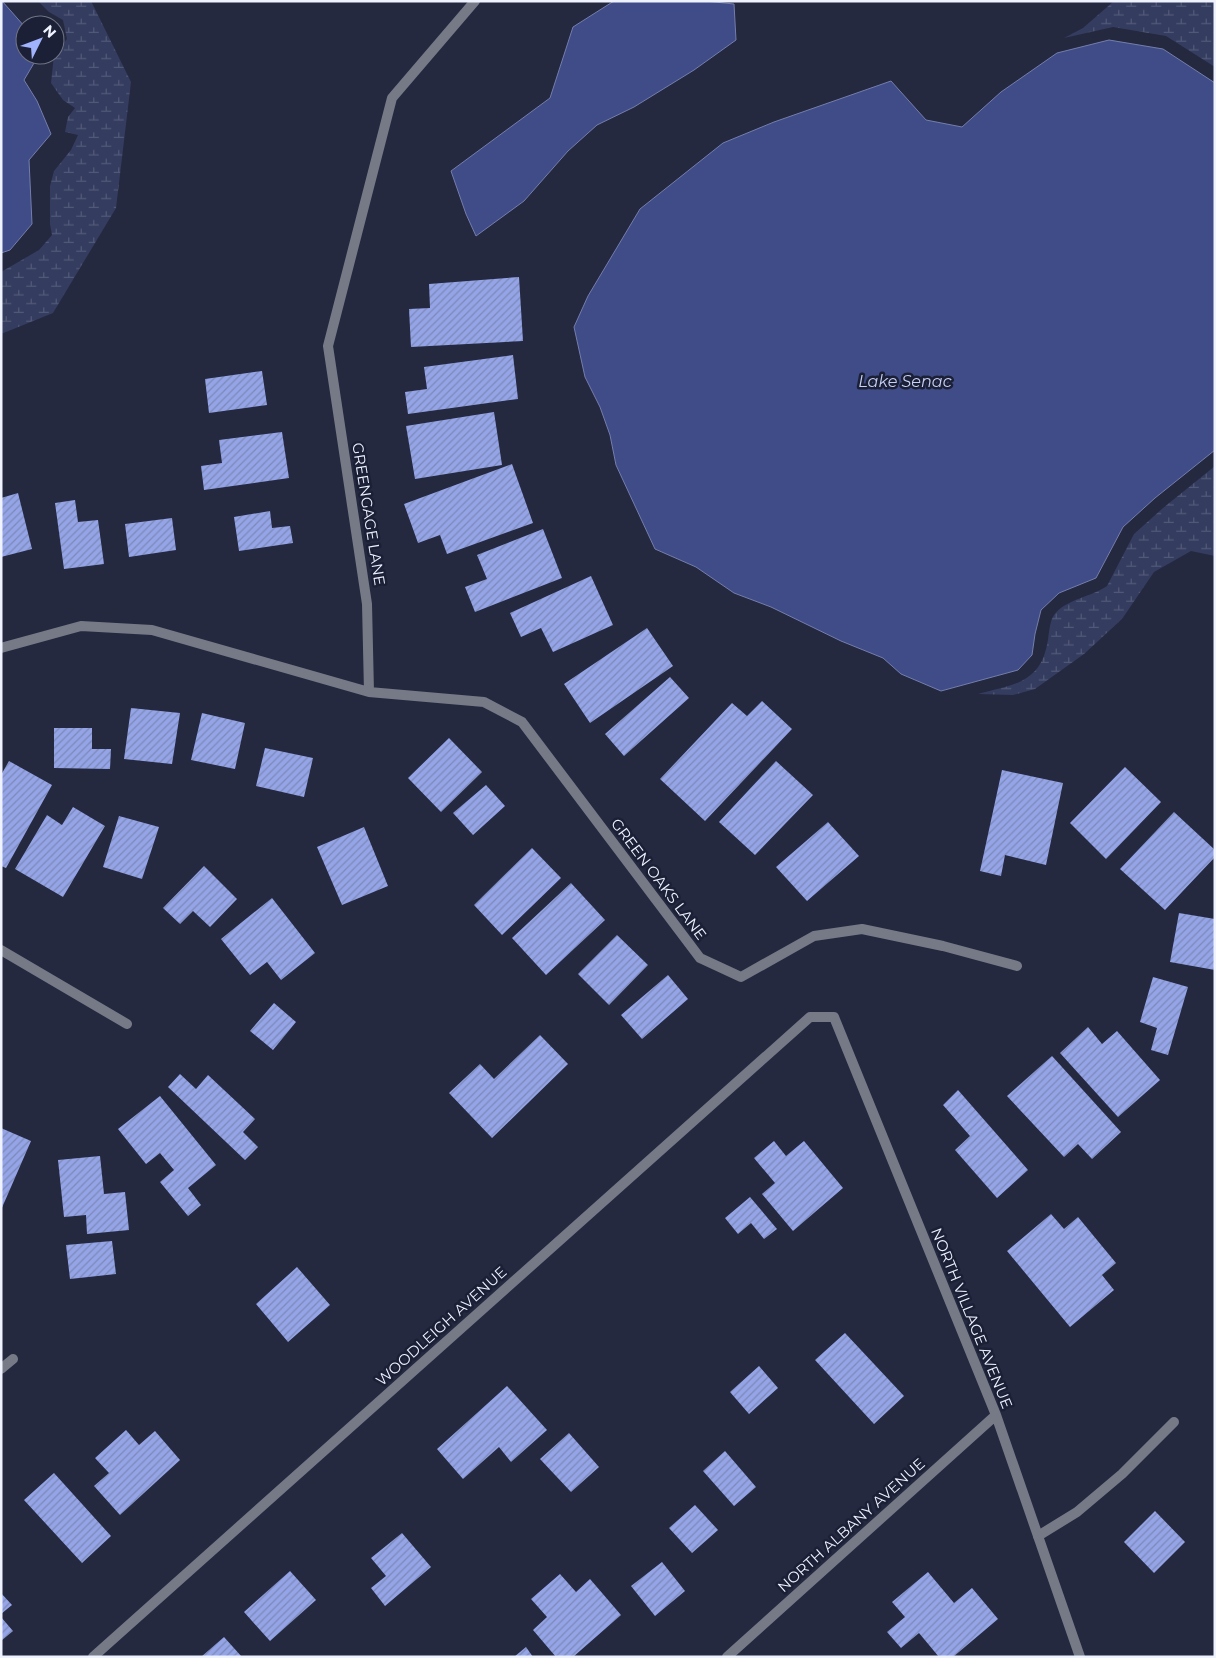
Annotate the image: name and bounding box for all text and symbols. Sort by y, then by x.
north arrow [15,15,65,65]
text: N [39,21,60,42]
water label: Lake Senac [858,372,952,391]
street label: GREENGAGE LANE [348,441,390,587]
street label: GREEN OAKS LANE [607,814,711,944]
street label: NORTH VILLAGE AVENUE [927,1225,1017,1411]
street label: WOODLEIGH AVENUE [372,1262,510,1390]
street label: NORTH ALBANY AVENUE [773,1454,929,1596]

